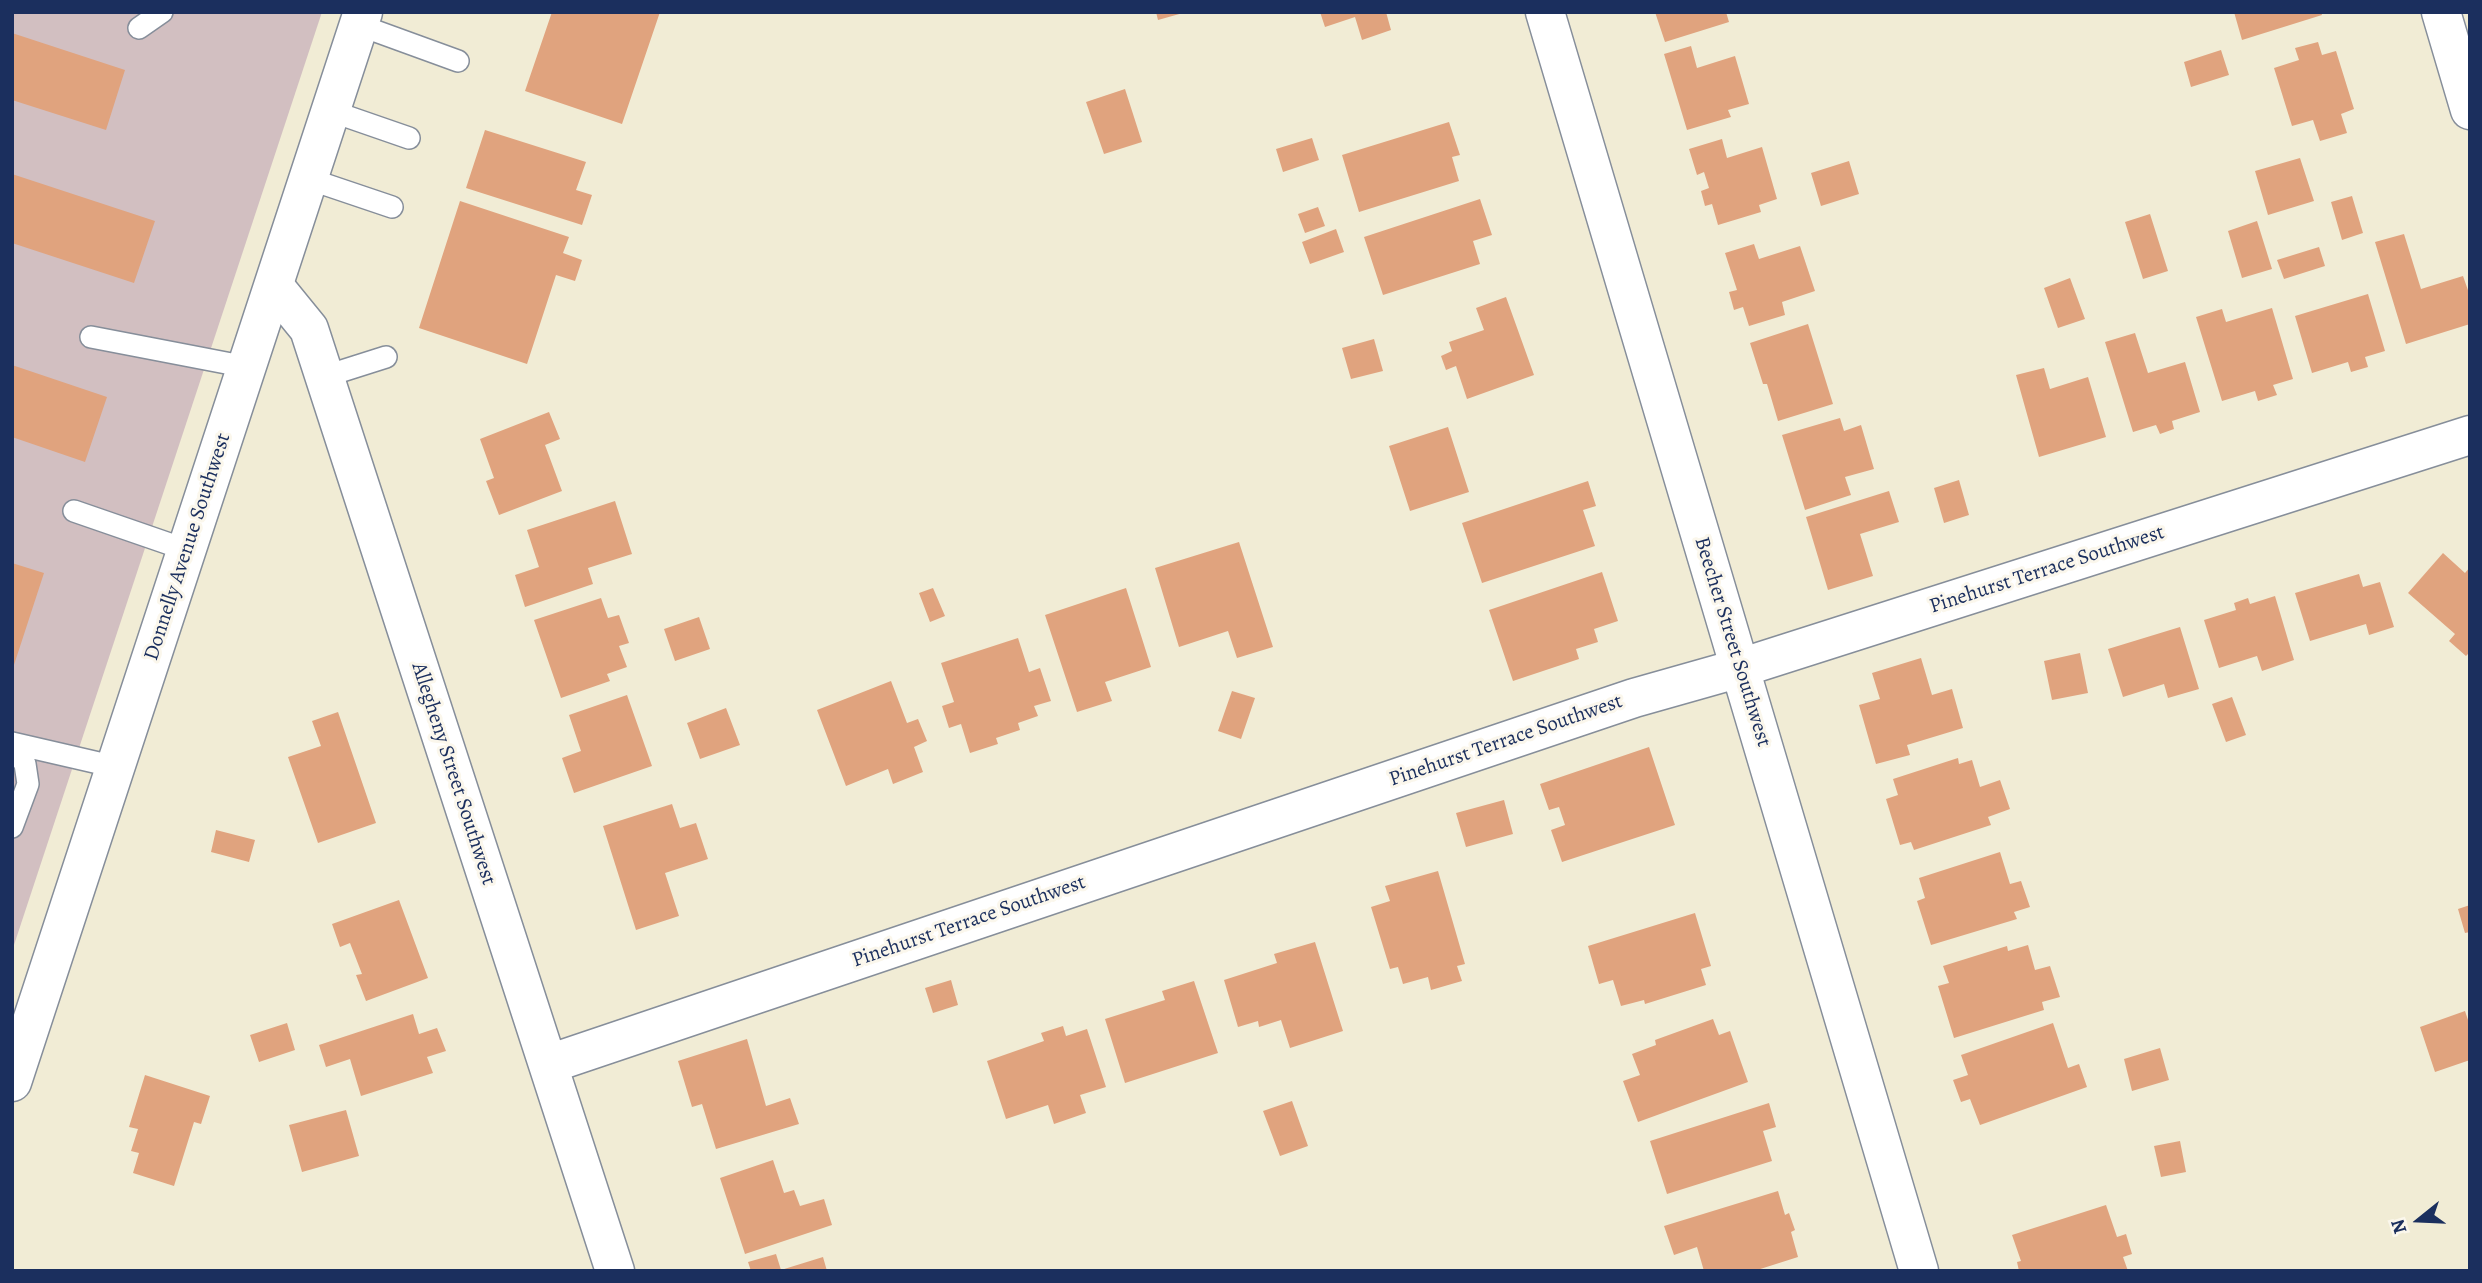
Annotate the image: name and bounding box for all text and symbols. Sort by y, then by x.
street label: Donnelly Avenue Southwest [139,430,237,664]
street label: Pinehurst Terrace Southwest [1926,520,2168,620]
street label: Beecher Street Southwest [1688,534,1776,750]
street label: Allegheny Street Southwest [405,660,501,888]
street label: Pinehurst Terrace Southwest [1386,689,1626,793]
street label: Pinehurst Terrace Southwest [849,870,1089,974]
north arrow [2384,1185,2454,1255]
text: N [2385,1216,2414,1237]

